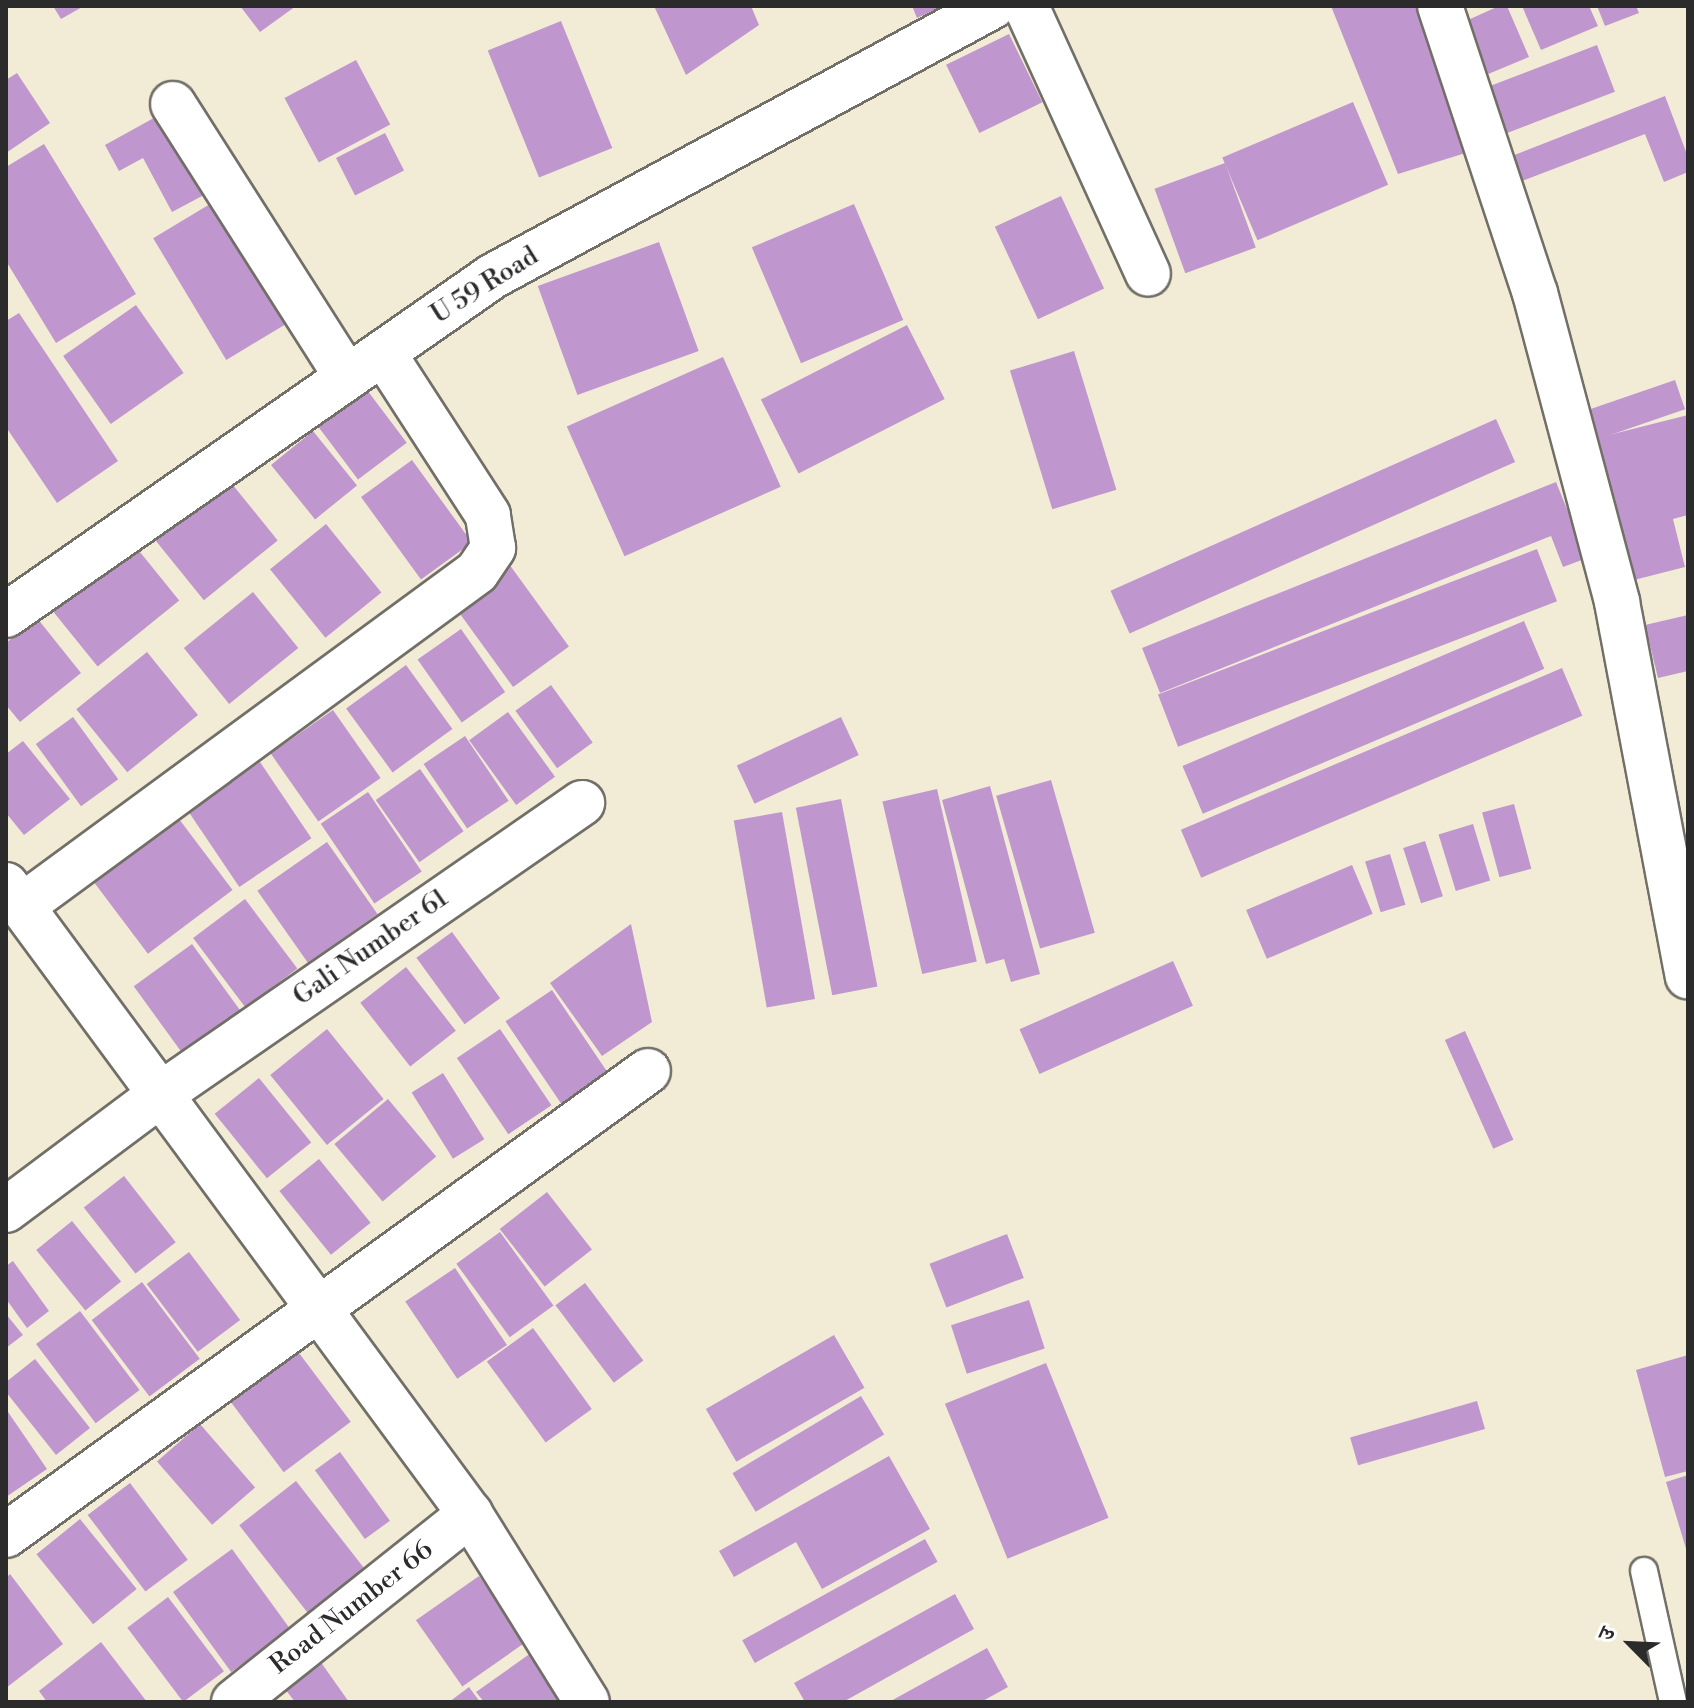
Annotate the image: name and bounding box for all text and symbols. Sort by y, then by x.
street label: U 59 Road [426,241,544,331]
street label: Gali Number 61 [288,883,454,1013]
street label: Road Number 66 [264,1535,440,1681]
north arrow [1590,1604,1670,1684]
text: उ [1593,1623,1622,1645]

